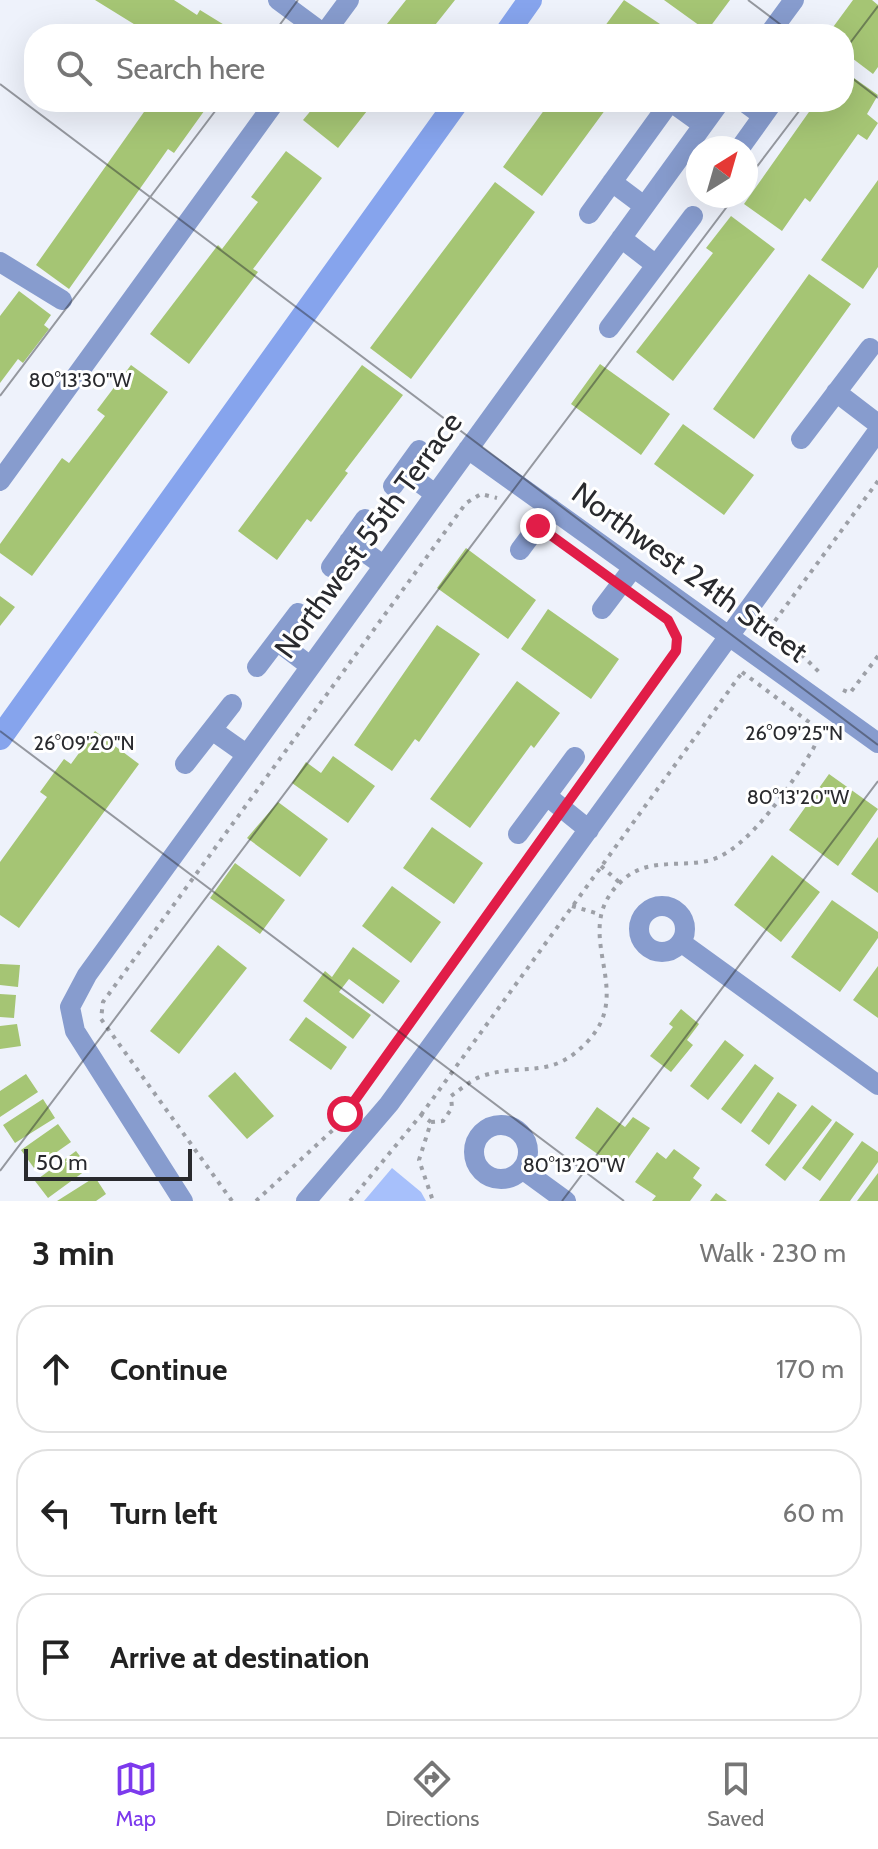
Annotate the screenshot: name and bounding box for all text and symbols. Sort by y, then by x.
search box [24,24,854,112]
icon: search [52,46,96,90]
text: Search here [116,50,265,87]
north arrow [686,136,758,208]
text: 80°13'30"W [29,368,131,392]
street label: Northwest 55th Terrace [266,405,470,665]
street label: Northwest 24th Street [565,474,815,670]
route end [520,508,556,544]
text: 26°09'25"N [745,721,843,745]
text: 26°09'20"N [33,731,135,755]
text: 80°13'20"W [747,785,849,809]
route start [327,1096,363,1132]
scale bar [24,1145,192,1181]
text: 50 m [36,1149,88,1176]
text: 80°13'20"W [523,1153,625,1177]
text: 3 min [32,1232,114,1274]
text: Walk · 230 m [700,1237,846,1269]
icon: ahead [34,1347,78,1391]
text: Continue [110,1351,227,1388]
text: 170 m [776,1353,844,1385]
icon: left [34,1491,78,1535]
text: Turn left [110,1495,218,1532]
text: 60 m [782,1497,844,1529]
icon: arrive [34,1635,78,1679]
text: Arrive at destination [110,1639,370,1676]
tab: Map [114,1757,158,1832]
tab: Directions [385,1757,479,1832]
tab: Saved [707,1757,764,1832]

